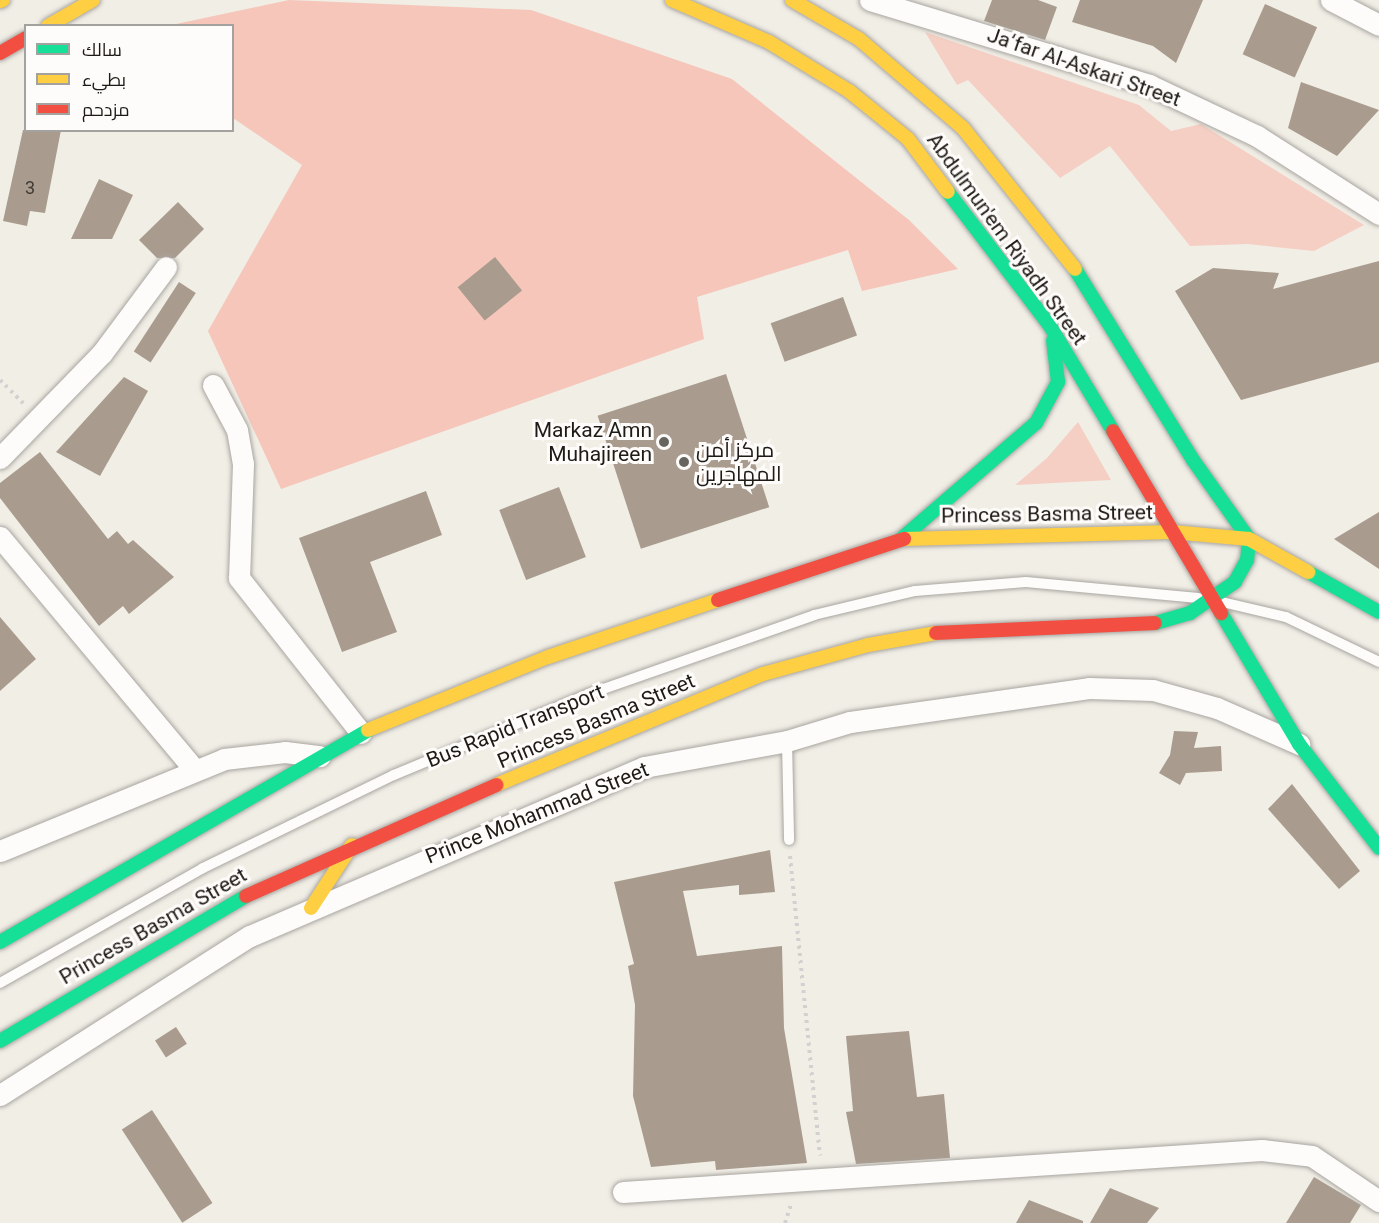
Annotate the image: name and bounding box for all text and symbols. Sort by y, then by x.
street label: Jaʻfar Al-Askari Street [984,22,1184,112]
legend [24,24,234,132]
text: سالك [82,39,122,60]
text: بطيء [82,69,126,90]
text: مزدحم [82,99,130,120]
street label: Abdulmun'em Riyadh Street [922,128,1092,350]
house number: 3 [25,177,35,199]
place label: Markaz Amn Muhajireen [534,417,652,467]
marker: Markaz Amn Muhajireen [657,435,671,449]
place label: مركز أمن المهاجرين [696,437,782,487]
marker: مركز أمن المهاجرين [677,455,691,469]
street label: Princess Basma Street [941,500,1153,528]
street label: Princess Basma Street [494,668,698,774]
street label: Bus Rapid Transport [422,679,608,773]
street label: Prince Mohammad Street [422,757,652,869]
street label: Princess Basma Street [55,862,251,990]

